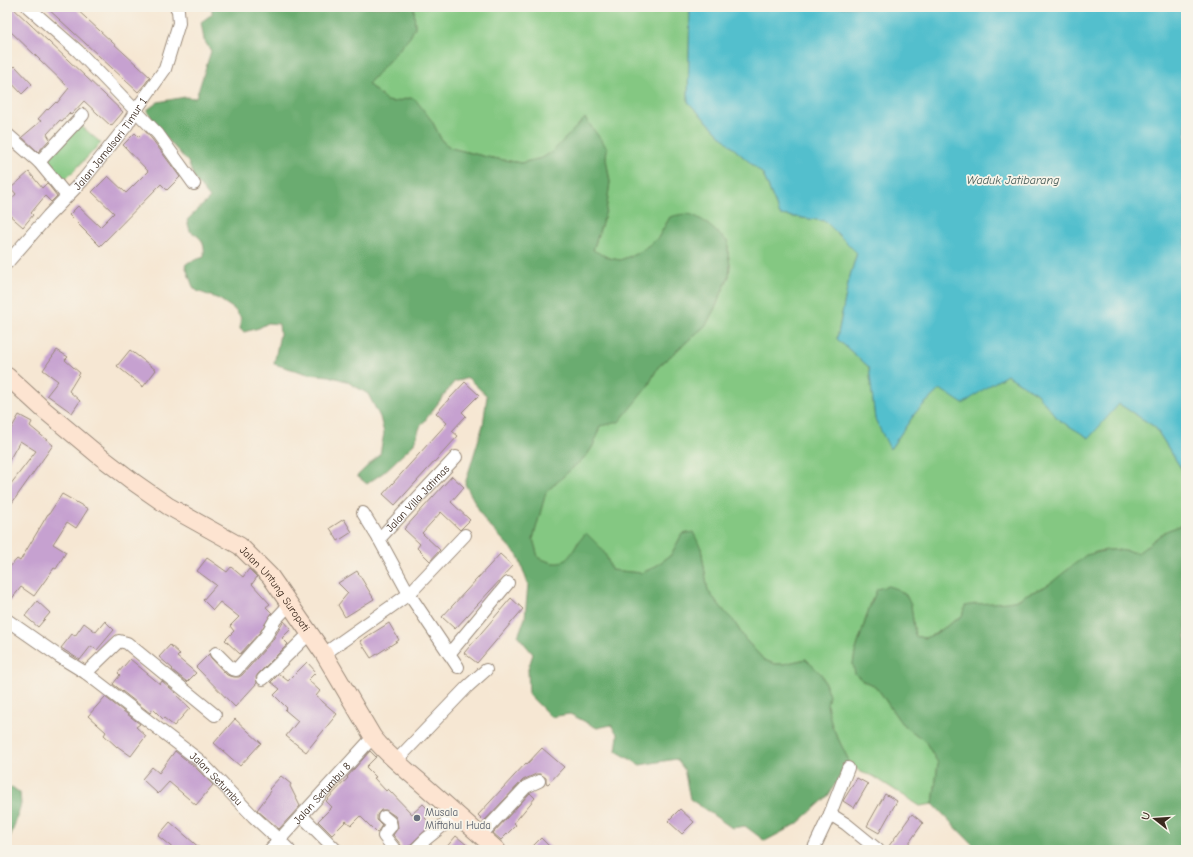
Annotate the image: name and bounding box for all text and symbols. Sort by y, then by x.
street label: Jalan Jamalsari Timur 1 [71,95,149,192]
water label: Waduk Jatibarang [967,173,1059,187]
street label: Jalan Villa Jatimas [383,462,452,534]
street label: Jalan Untung Suropati [237,543,313,634]
street label: Jalan Setumbu [187,749,245,808]
street label: Jalan Setumbu 8 [290,759,353,827]
north arrow [1135,799,1175,839]
place label: Musala Miftahul Huda [425,806,491,832]
text: U [1139,811,1153,822]
marker: Musala Miftahul Huda [412,813,422,823]

